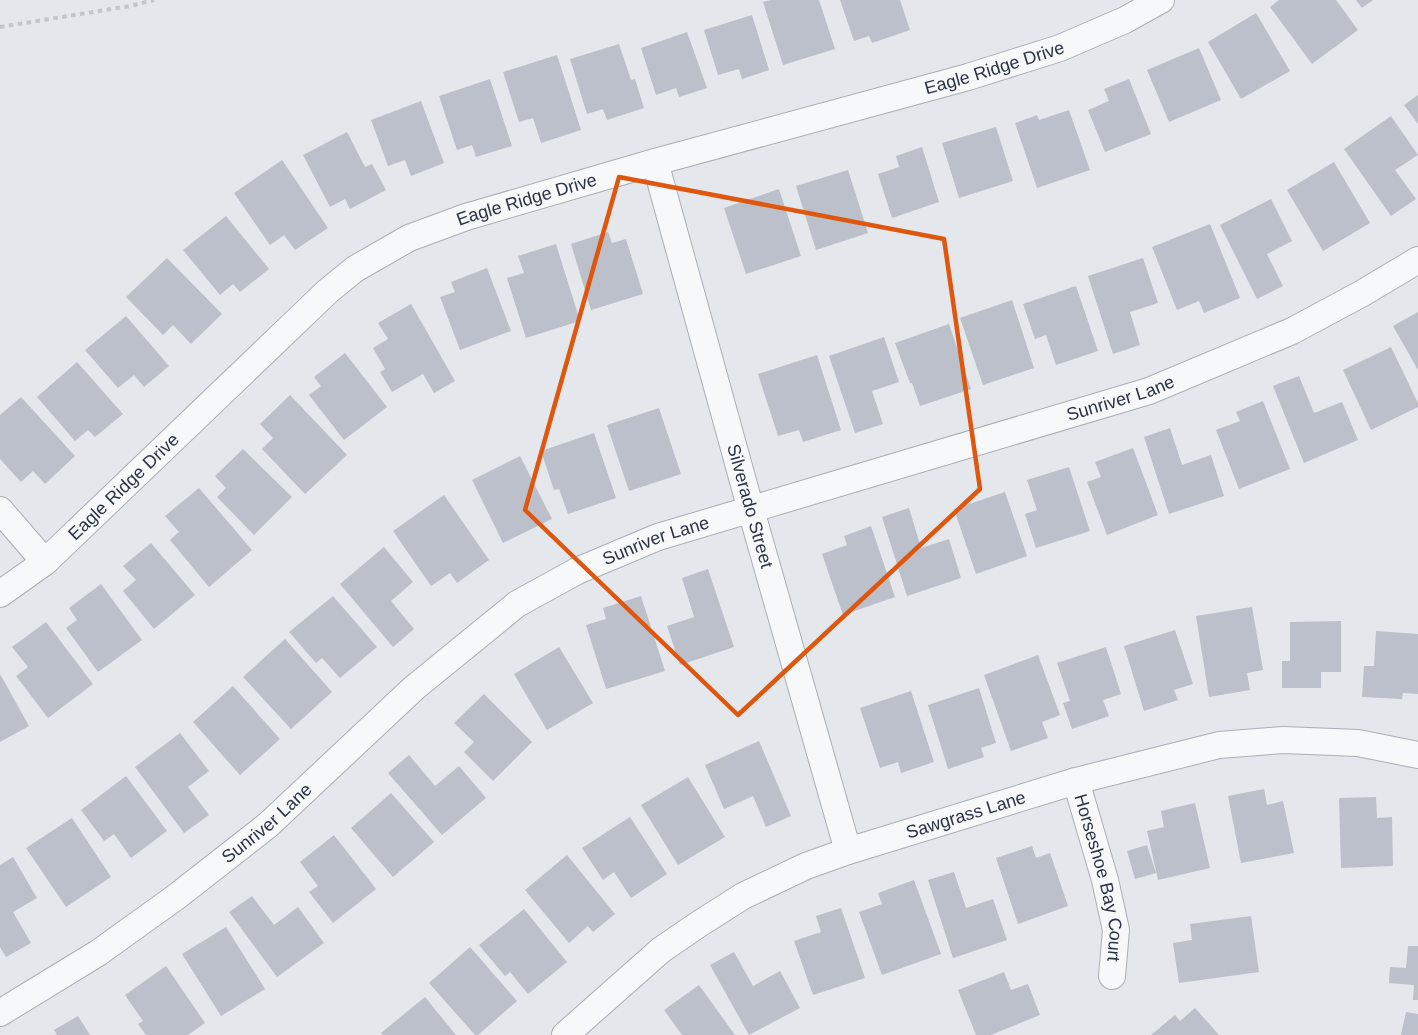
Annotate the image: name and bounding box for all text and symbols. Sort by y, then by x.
street label: Eagle Ridge Drive [922,37,1067,98]
street label: Eagle Ridge Drive [454,169,599,230]
street label: Sunriver Lane [1064,371,1177,425]
street label: Eagle Ridge Drive [64,429,183,544]
street label: Silverado Street [723,442,777,571]
street label: Sunriver Lane [599,512,712,569]
street label: Sunriver Lane [218,779,316,867]
street label: Sawgrass Lane [904,787,1028,843]
street label: Horseshoe Bay Court [1070,792,1126,962]

